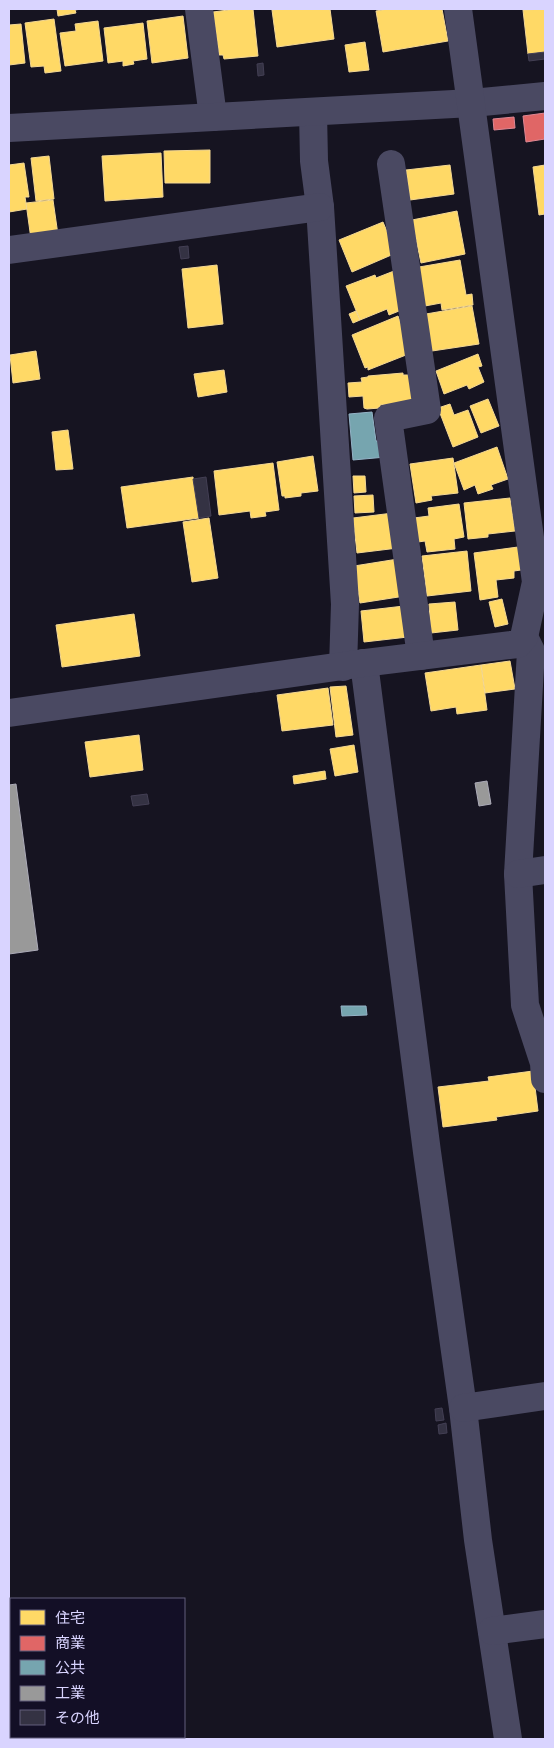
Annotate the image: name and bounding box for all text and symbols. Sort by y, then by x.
legend [10,1598,185,1738]
text: 住宅 [55,1609,85,1626]
text: 商業 [55,1634,85,1651]
text: 公共 [55,1659,85,1676]
text: 工業 [55,1684,85,1701]
text: その他 [55,1709,100,1726]

